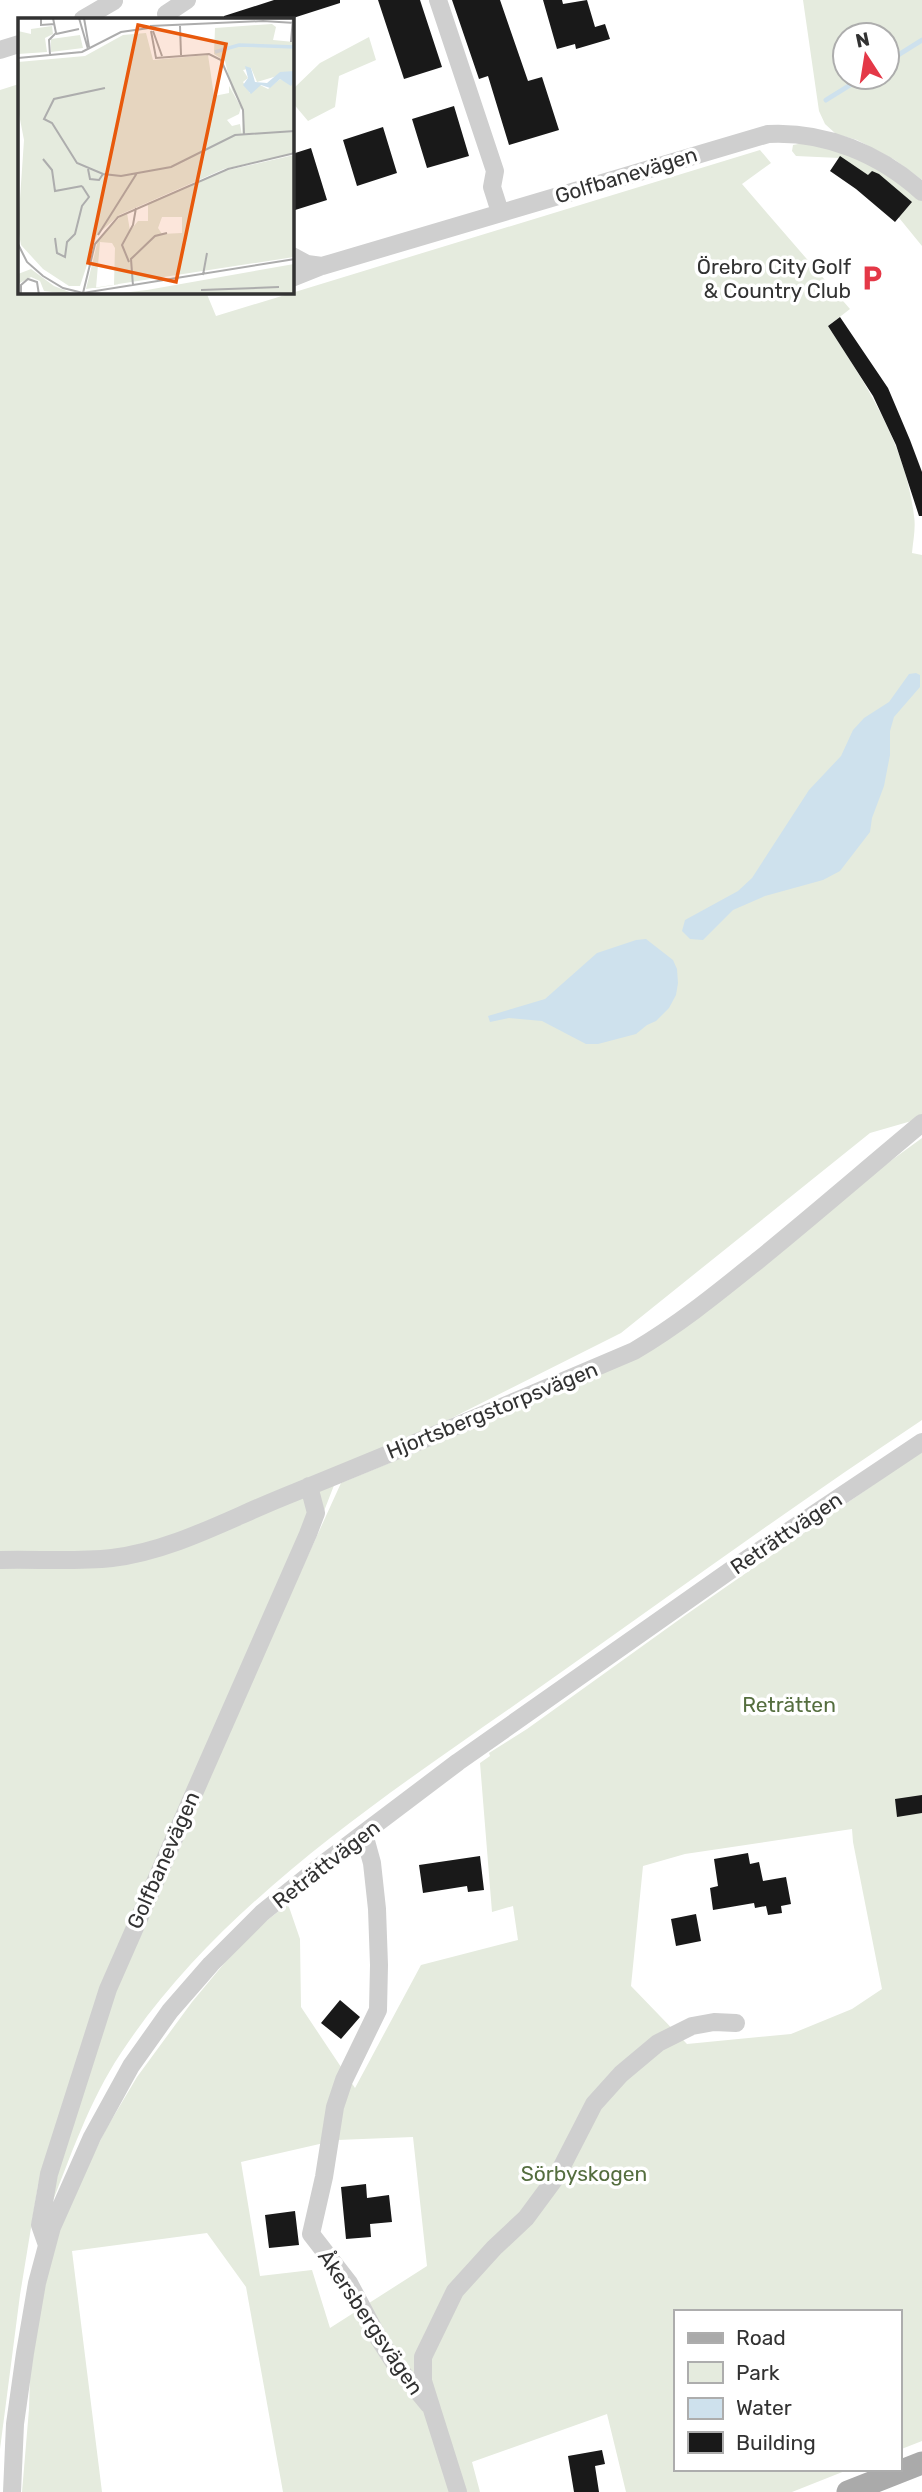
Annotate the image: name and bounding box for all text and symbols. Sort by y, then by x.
inset map [18,18,294,294]
north arrow [831,21,901,91]
text: N [853,27,872,53]
street label: Golfbanevägen [552,141,700,209]
place label: Örebro City Golf & Country Club [697,254,851,303]
parking icon: Örebro City Golf & Country Club [857,263,887,293]
street label: Hjortsbergstorpsvägen [383,1356,601,1464]
street label: Reträttvägen [726,1487,846,1579]
park label: Reträtten [742,1692,836,1717]
street label: Golfbanevägen [122,1788,204,1932]
street label: Reträttvägen [267,1814,385,1914]
park label: Sörbyskogen [521,2161,647,2186]
street label: Åkersbergsvägen [313,2245,429,2399]
legend [674,2310,901,2471]
text: Road [736,2325,786,2350]
text: Park [736,2360,780,2385]
text: Water [736,2395,792,2420]
text: Building [736,2430,816,2455]

